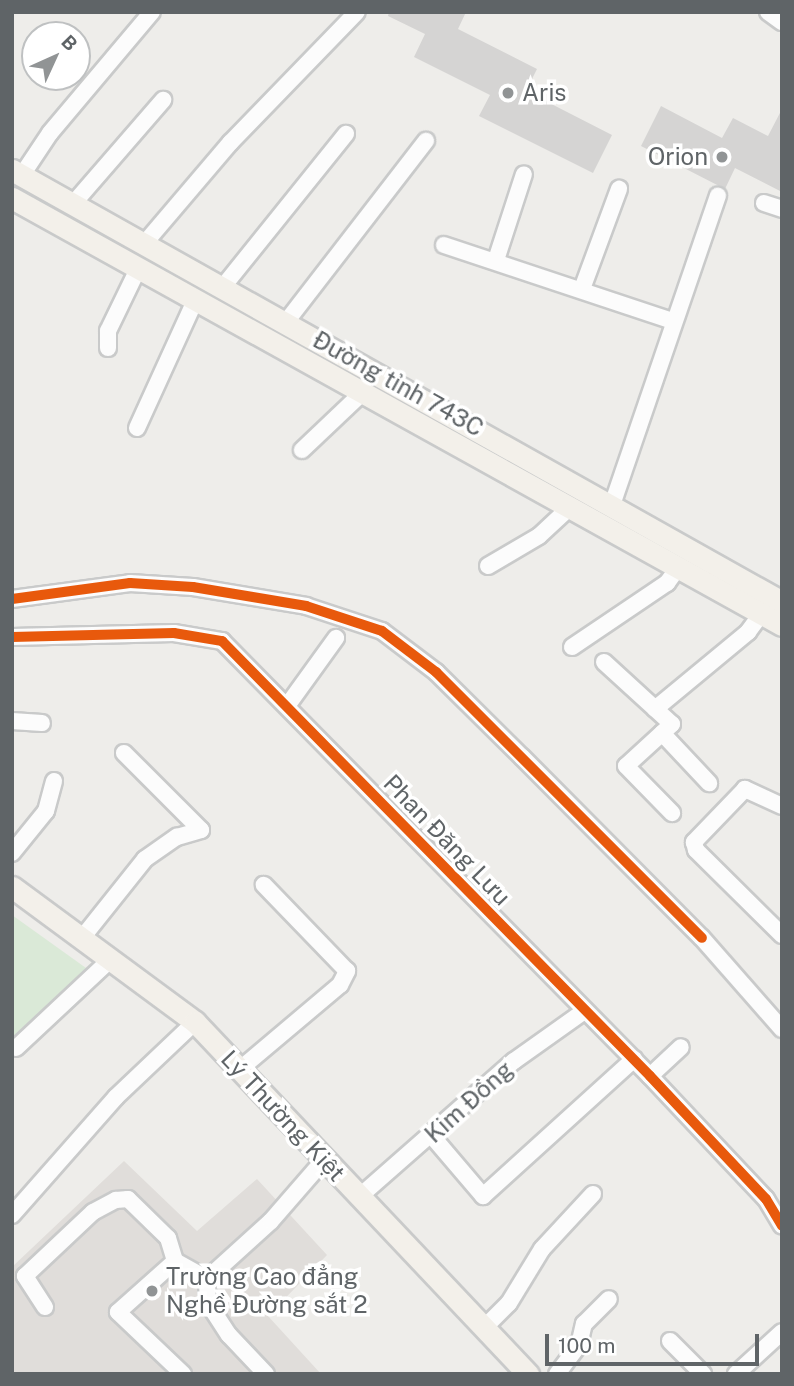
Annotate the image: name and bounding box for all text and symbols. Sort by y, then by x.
north arrow [21,21,91,91]
text: B [57,30,82,55]
place label: Aris [522,79,567,107]
marker: Aris [500,85,516,101]
place label: Orion [648,143,708,171]
marker: Orion [714,149,730,165]
street label: Đường tỉnh 743C [308,325,488,443]
street label: Phan Đăng Lưu [377,769,517,911]
street label: Lý Thường Kiệt [215,1045,351,1187]
street label: Kim Đồng [419,1055,519,1149]
place label: Trường Cao đẳng Nghề Đường sắt 2 [166,1263,368,1319]
marker: Trường Cao đẳng Nghề Đường sắt 2 [144,1283,160,1299]
scale bar [549,1320,762,1364]
text: 100 m [558,1333,615,1358]

